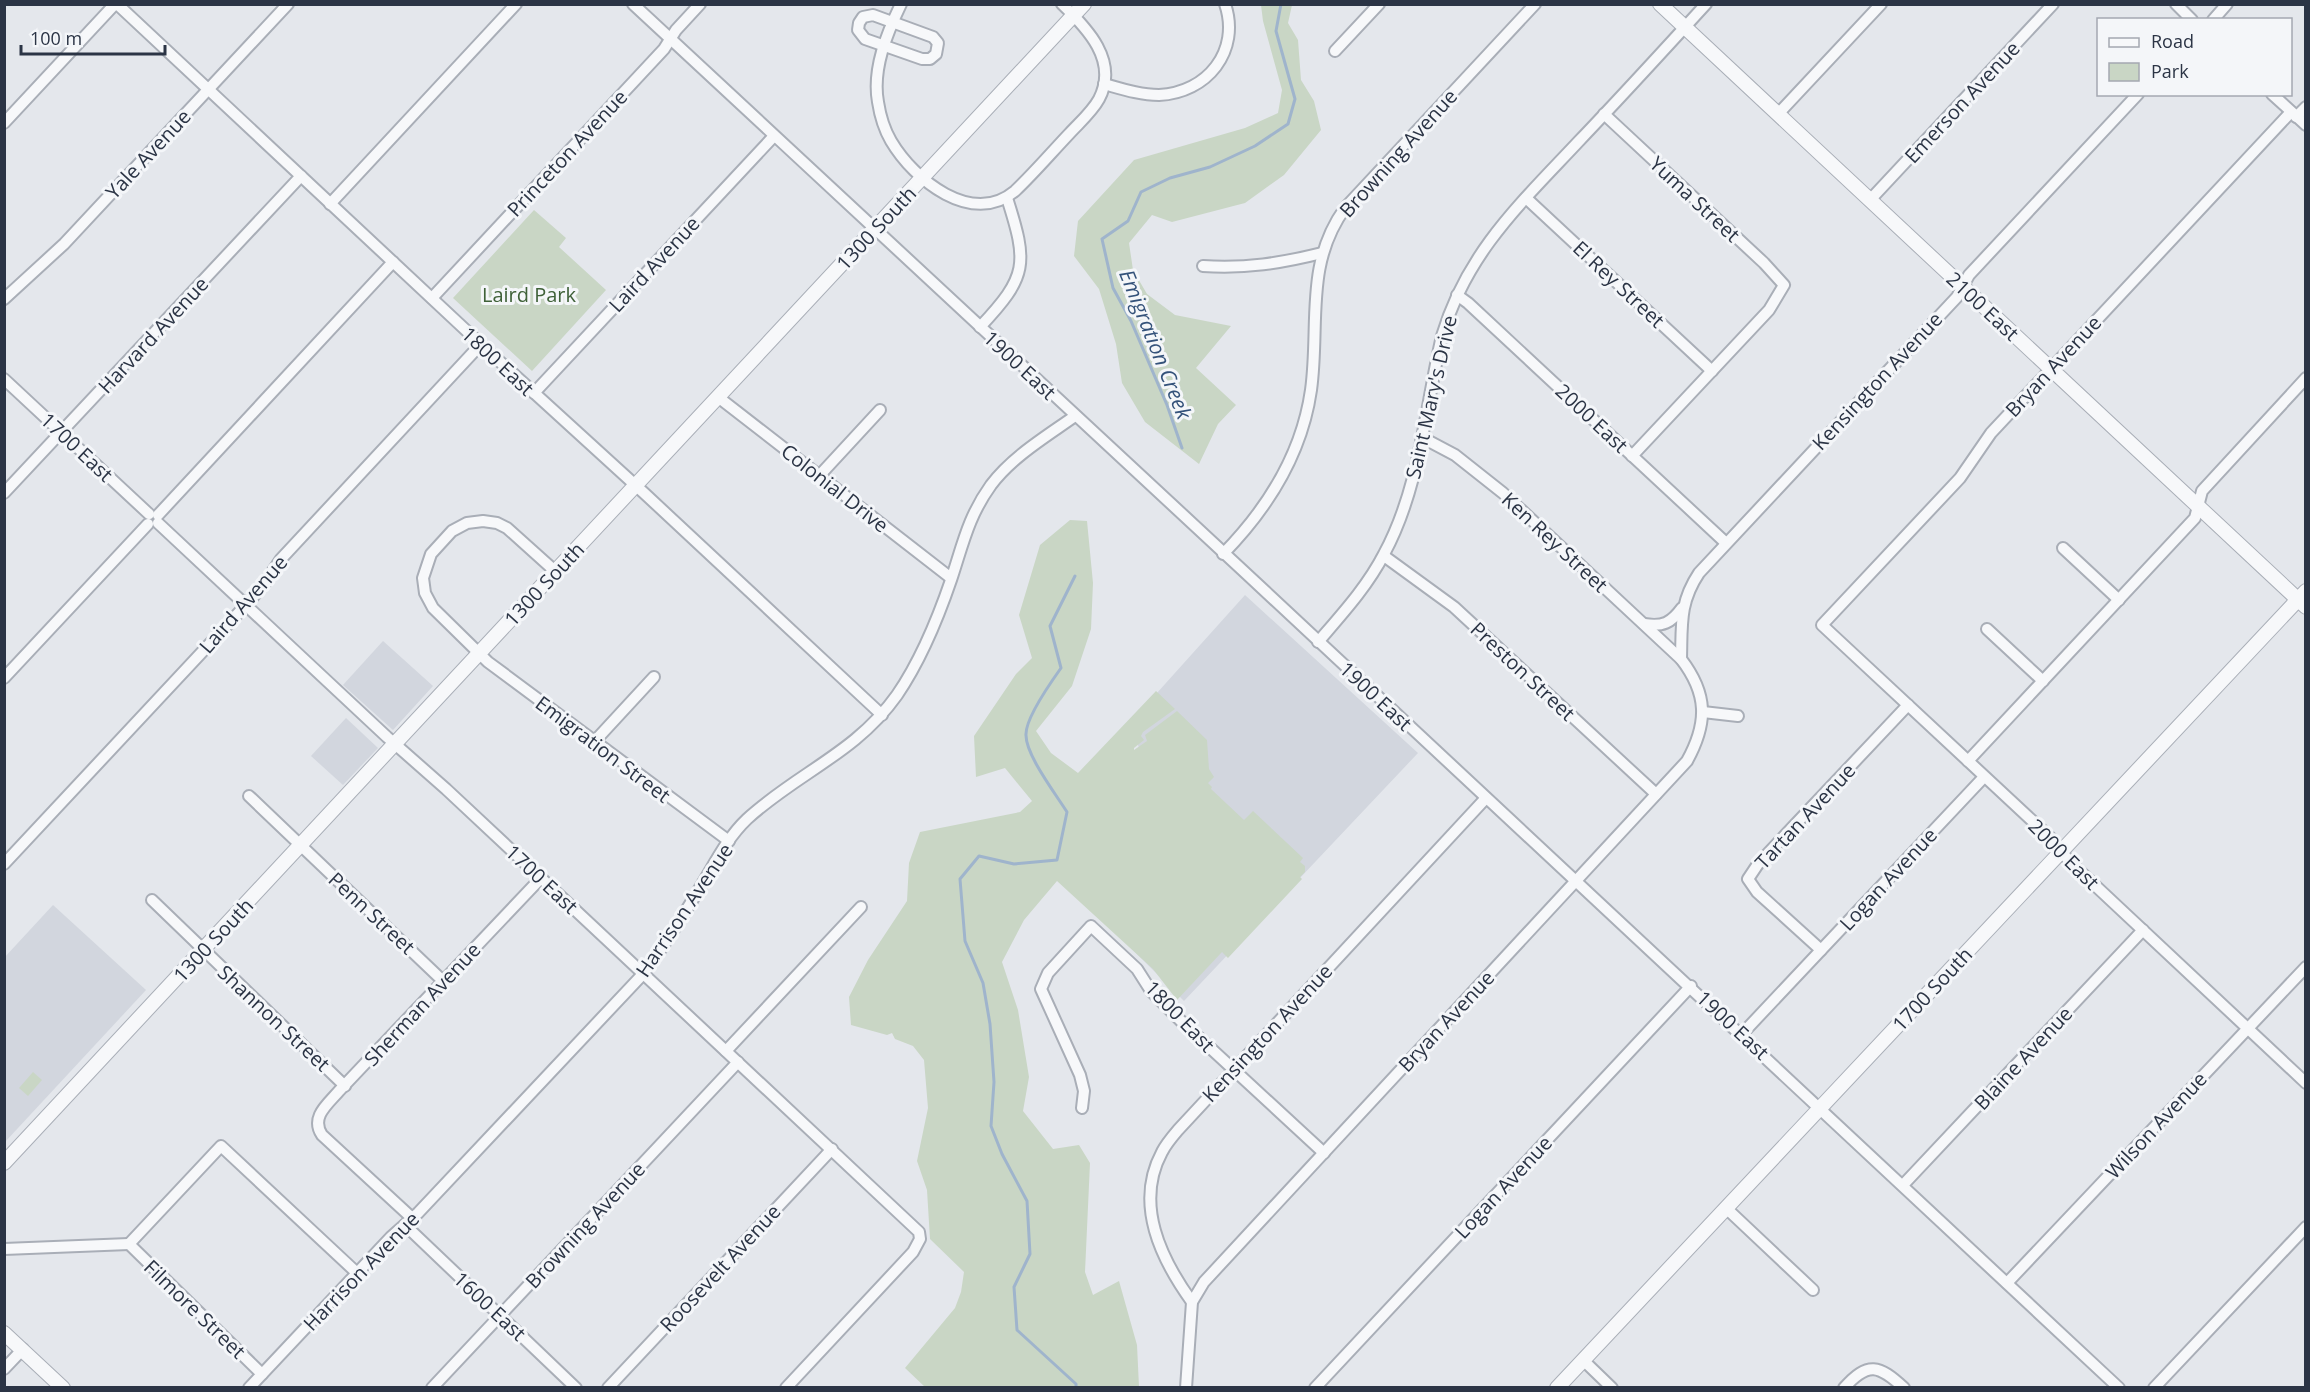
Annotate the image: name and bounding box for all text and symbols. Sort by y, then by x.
scale bar [21,18,165,56]
legend [2097,18,2292,96]
text: 100 m [30,26,82,50]
text: Road [2151,29,2194,53]
street label: Emerson Avenue [1898,35,2026,169]
text: Park [2151,59,2189,83]
street label: Browning Avenue [1333,83,1463,223]
street label: Princeton Avenue [501,84,633,222]
street label: Yale Avenue [99,103,197,205]
street label: Yuma Street [1644,150,1746,248]
street label: 1300 South [830,180,922,276]
street label: Laird Avenue [603,210,705,318]
street label: El Rey Street [1567,235,1671,333]
water label: Emigration Creek [1113,265,1199,424]
street label: 2100 East [1941,265,2025,347]
street label: Harvard Avenue [92,271,214,399]
park label: Laird Park [482,281,577,308]
street label: Kensington Avenue [1806,306,1948,456]
street label: Bryan Avenue [1999,310,2107,422]
street label: Saint Mary's Drive [1399,313,1463,481]
street label: 1800 East [456,320,540,402]
street label: 1900 East [978,324,1062,406]
street label: 2000 East [1550,377,1634,459]
street label: 1700 East [35,406,119,488]
street label: Colonial Drive [776,438,894,538]
street label: Ken Rey Street [1496,486,1614,598]
street label: 1300 South [498,536,590,632]
street label: Laird Avenue [193,549,293,659]
street label: Preston Street [1465,616,1581,726]
street label: 1900 East [1334,655,1418,737]
street label: Emigration Street [530,689,676,809]
street label: Tartan Avenue [1749,757,1861,875]
street label: 2000 East [2023,813,2105,895]
street label: Logan Avenue [1833,822,1943,936]
street label: 1700 East [500,838,584,920]
street label: Harrison Avenue [629,838,739,982]
street label: Penn Street [323,866,421,960]
street label: 1300 South [167,892,259,988]
street label: Sherman Avenue [358,937,486,1071]
street label: 1700 South [1886,941,1978,1037]
street label: Kensington Avenue [1196,958,1338,1108]
street label: Shannon Street [212,959,336,1077]
street label: Bryan Avenue [1392,965,1500,1077]
street label: 1800 East [1139,974,1221,1058]
street label: 1900 East [1691,984,1775,1066]
street label: Blaine Avenue [1968,1000,2078,1116]
street label: Wilson Avenue [2099,1066,2213,1184]
street label: Logan Avenue [1448,1130,1558,1244]
street label: Browning Avenue [519,1156,651,1294]
street label: Roosevelt Avenue [654,1198,786,1338]
street label: Harrison Avenue [297,1206,425,1336]
street label: Filmore Street [138,1254,252,1364]
street label: 1600 East [448,1265,532,1347]

